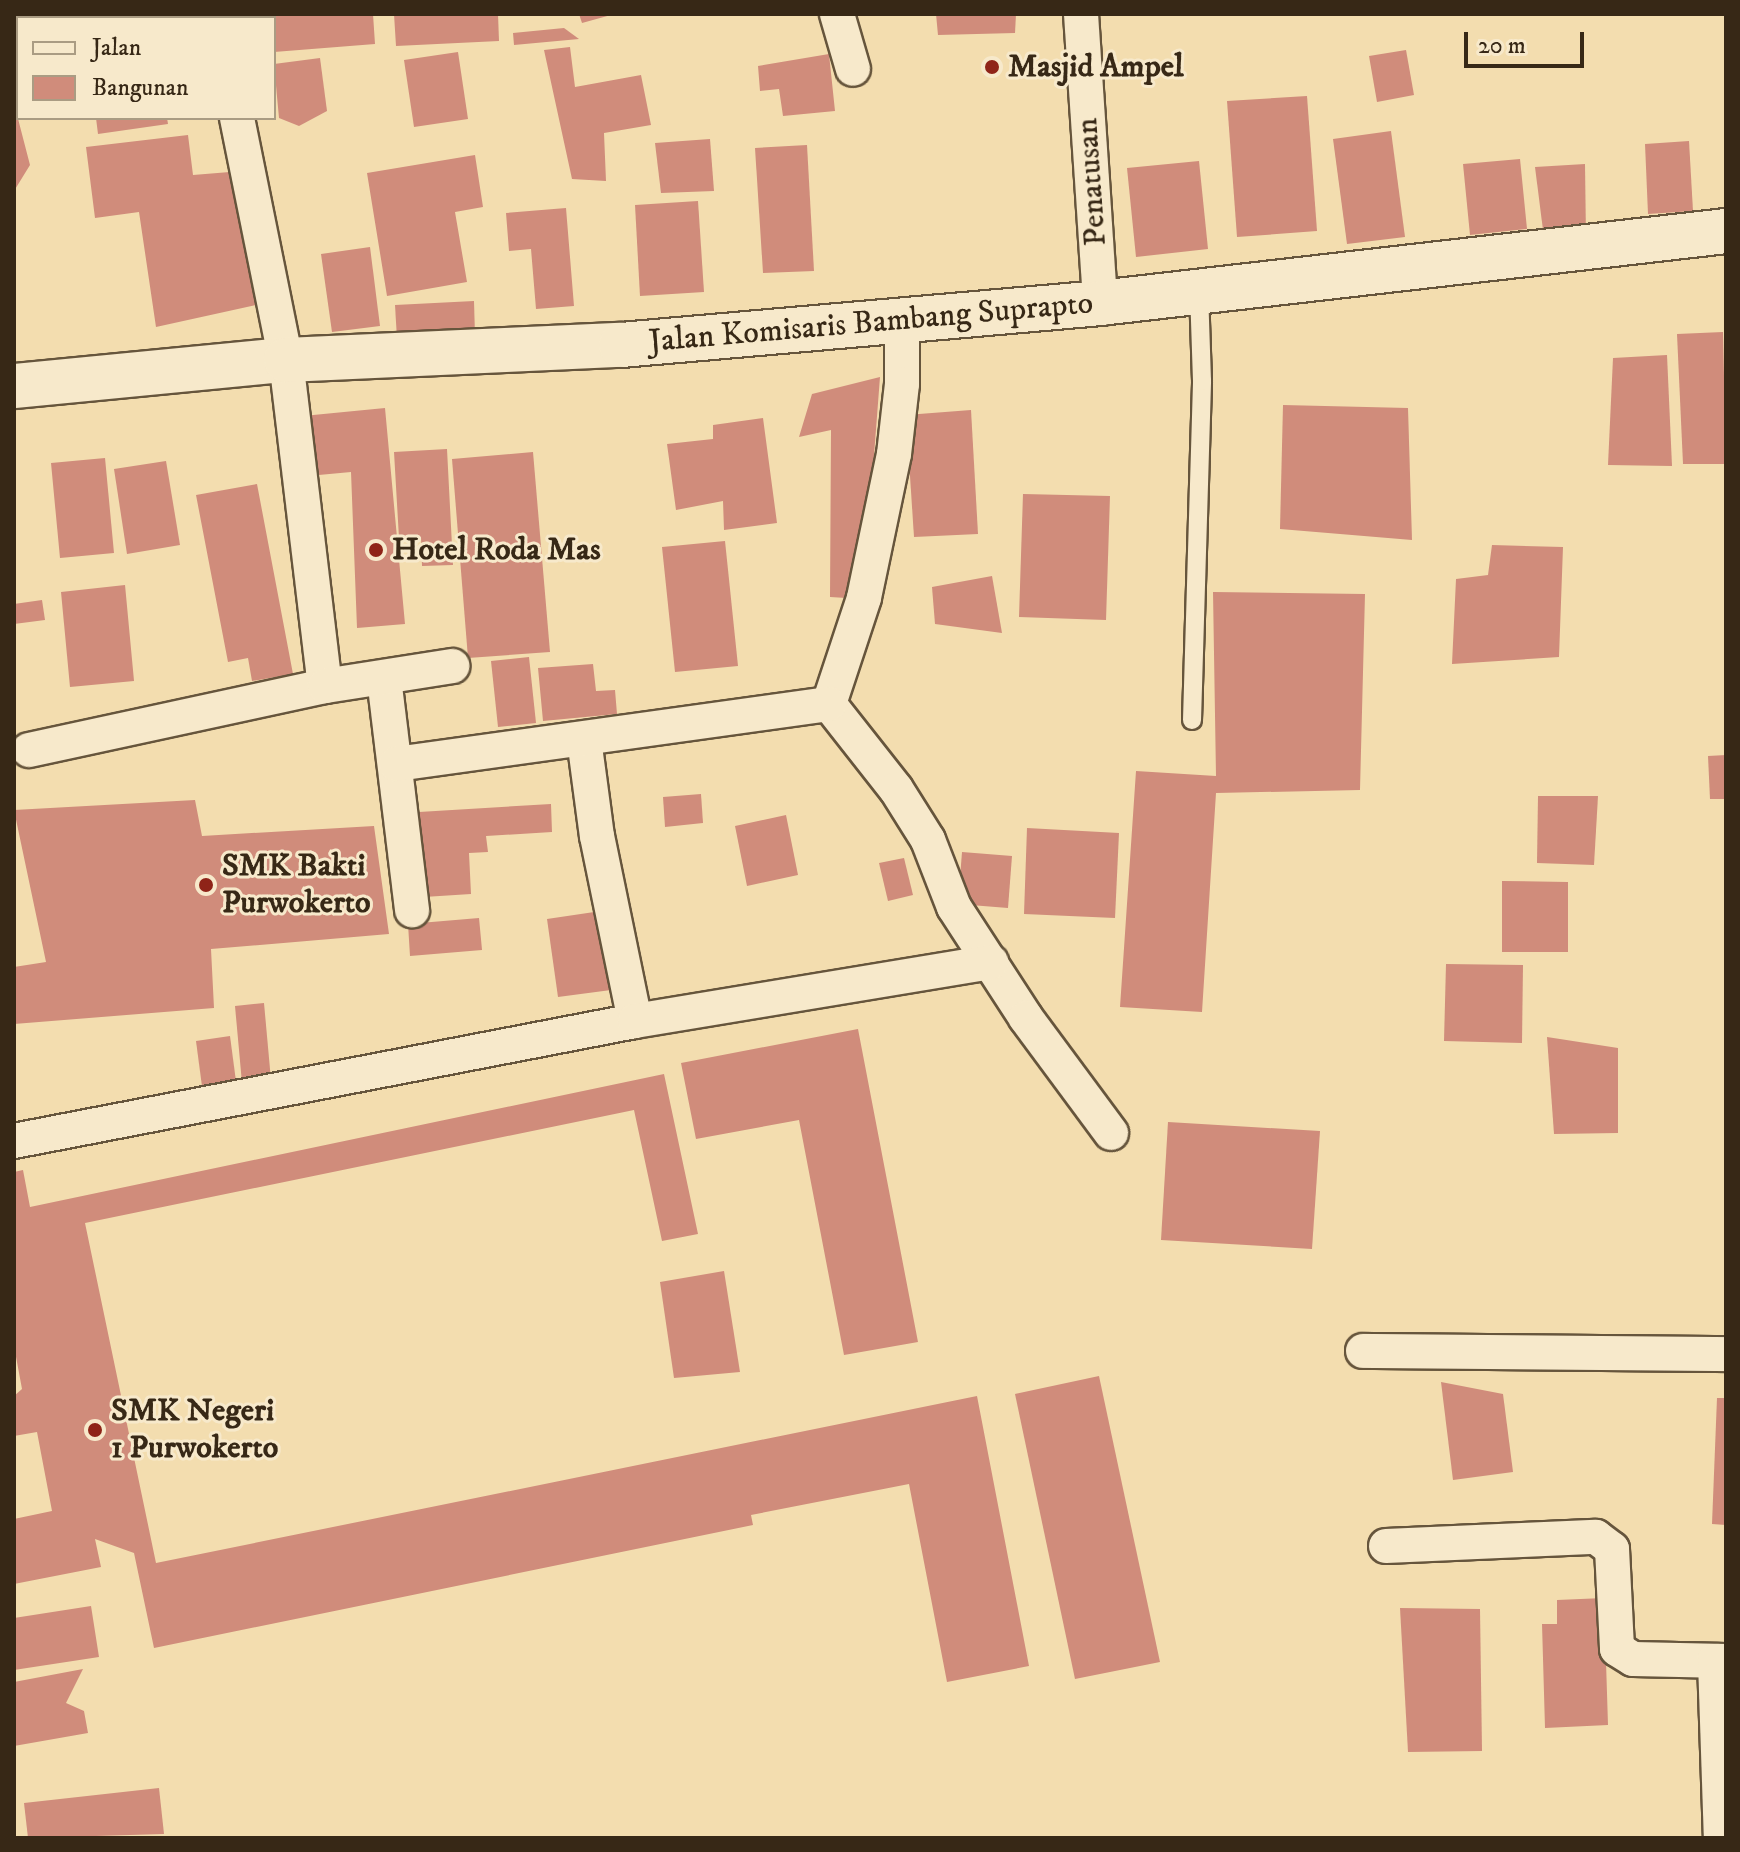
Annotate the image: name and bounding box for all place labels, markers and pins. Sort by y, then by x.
place label: Masjid Ampel [1008,48,1184,86]
marker: Masjid Ampel [983,58,1001,76]
place label: Hotel Roda Mas [392,531,601,569]
marker: Hotel Roda Mas [367,541,385,559]
place label: SMK Bakti Purwokerto [222,848,371,923]
marker: SMK Bakti Purwokerto [197,876,215,894]
place label: SMK Negeri 1 Purwokerto [111,1393,278,1468]
marker: SMK Negeri 1 Purwokerto [86,1421,104,1439]

